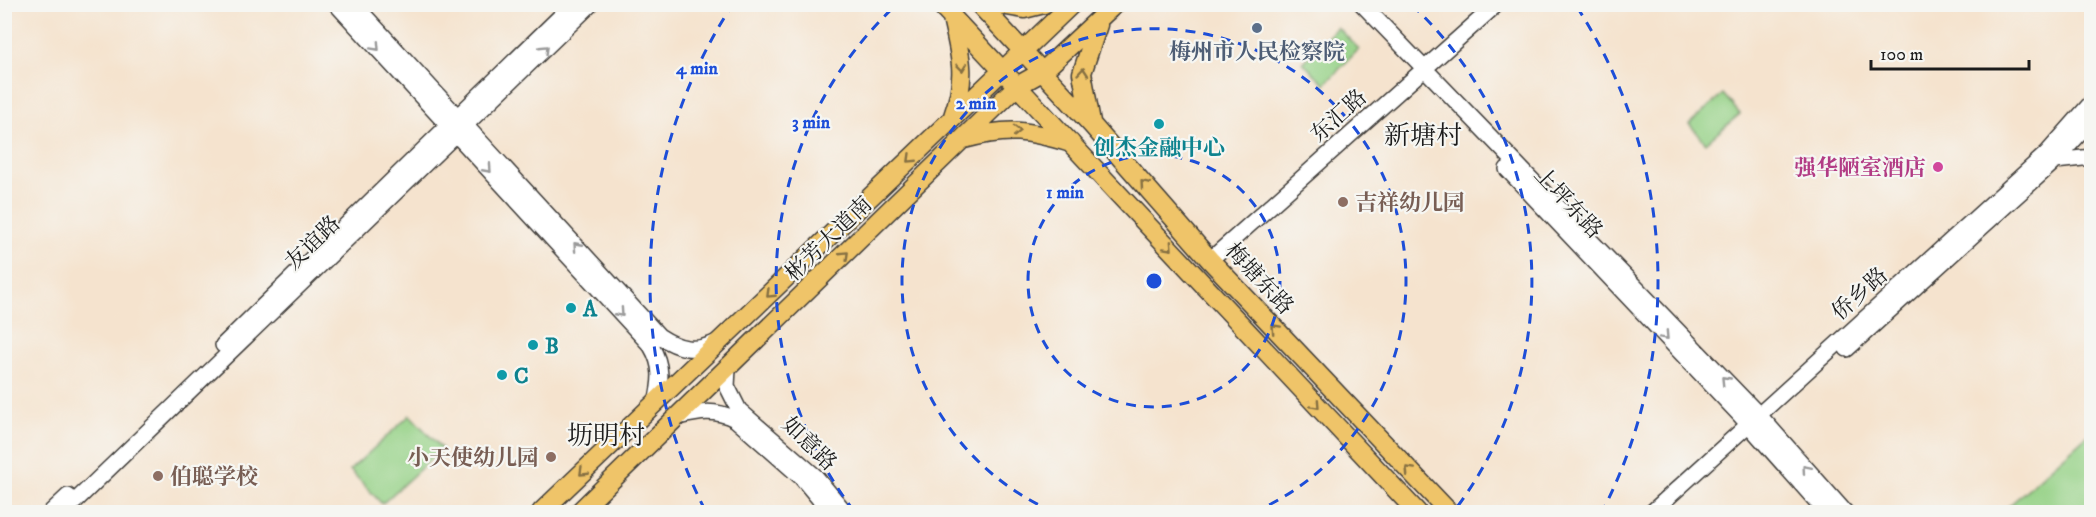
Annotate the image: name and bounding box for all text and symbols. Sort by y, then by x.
marker: 梅州市人民检察院 [1250,21,1264,35]
scale bar [1871,33,2028,71]
place label: 梅州市人民检察院 [1169,39,1345,66]
one-way arrow [369,41,380,51]
text: 100 m [1880,44,1923,66]
one-way arrow [538,45,548,56]
text: 4 min [675,58,718,80]
one-way arrow [955,63,968,72]
one-way arrow [1076,67,1089,77]
street label: 东汇路 [1305,84,1373,148]
text: 2 min [956,93,997,115]
text: 3 min [792,112,831,134]
marker: 创杰金融中心 [1152,117,1166,131]
district label: 新塘村 [1384,120,1462,153]
one-way arrow [1012,125,1021,137]
place label: 创杰金融中心 [1093,135,1225,162]
one-way arrow [907,152,917,163]
place label: 强华陋室酒店 [1794,155,1926,182]
marker: 强华陋室酒店 [1931,160,1945,174]
one-way arrow [481,162,492,172]
street label: 上坪东路 [1528,162,1608,244]
one-way arrow [1140,180,1151,191]
text: 1 min [1046,182,1085,204]
place label: 吉祥幼儿园 [1355,190,1465,217]
street label: 彬芳大道南 [780,191,878,287]
marker: 吉祥幼儿园 [1336,195,1350,209]
street label: 友谊路 [280,210,346,276]
street label: 梅塘东路 [1219,238,1299,320]
one-way arrow [1161,240,1172,251]
one-way arrow [573,242,584,253]
one-way arrow [837,251,848,262]
street label: 侨乡路 [1826,262,1894,326]
centre of rings [1144,271,1164,291]
one-way arrow [766,287,776,298]
place label: A [582,296,598,323]
marker: A [564,301,578,315]
one-way arrow [613,306,624,316]
one-way arrow [1271,325,1282,335]
one-way arrow [1658,329,1669,339]
place label: B [545,333,559,360]
marker: B [526,338,540,352]
place label: C [514,363,529,390]
marker: C [495,368,509,382]
one-way arrow [1721,377,1732,387]
one-way arrow [1309,398,1320,408]
street label: 如意路 [776,411,842,477]
district label: 坜明村 [567,420,645,453]
place label: 小天使幼儿园 [407,445,539,472]
marker: 小天使幼儿园 [544,450,558,464]
place label: 伯聪学校 [170,464,258,491]
one-way arrow [580,465,590,476]
one-way arrow [1802,465,1813,476]
one-way arrow [1405,466,1416,477]
marker: 伯聪学校 [151,469,165,483]

